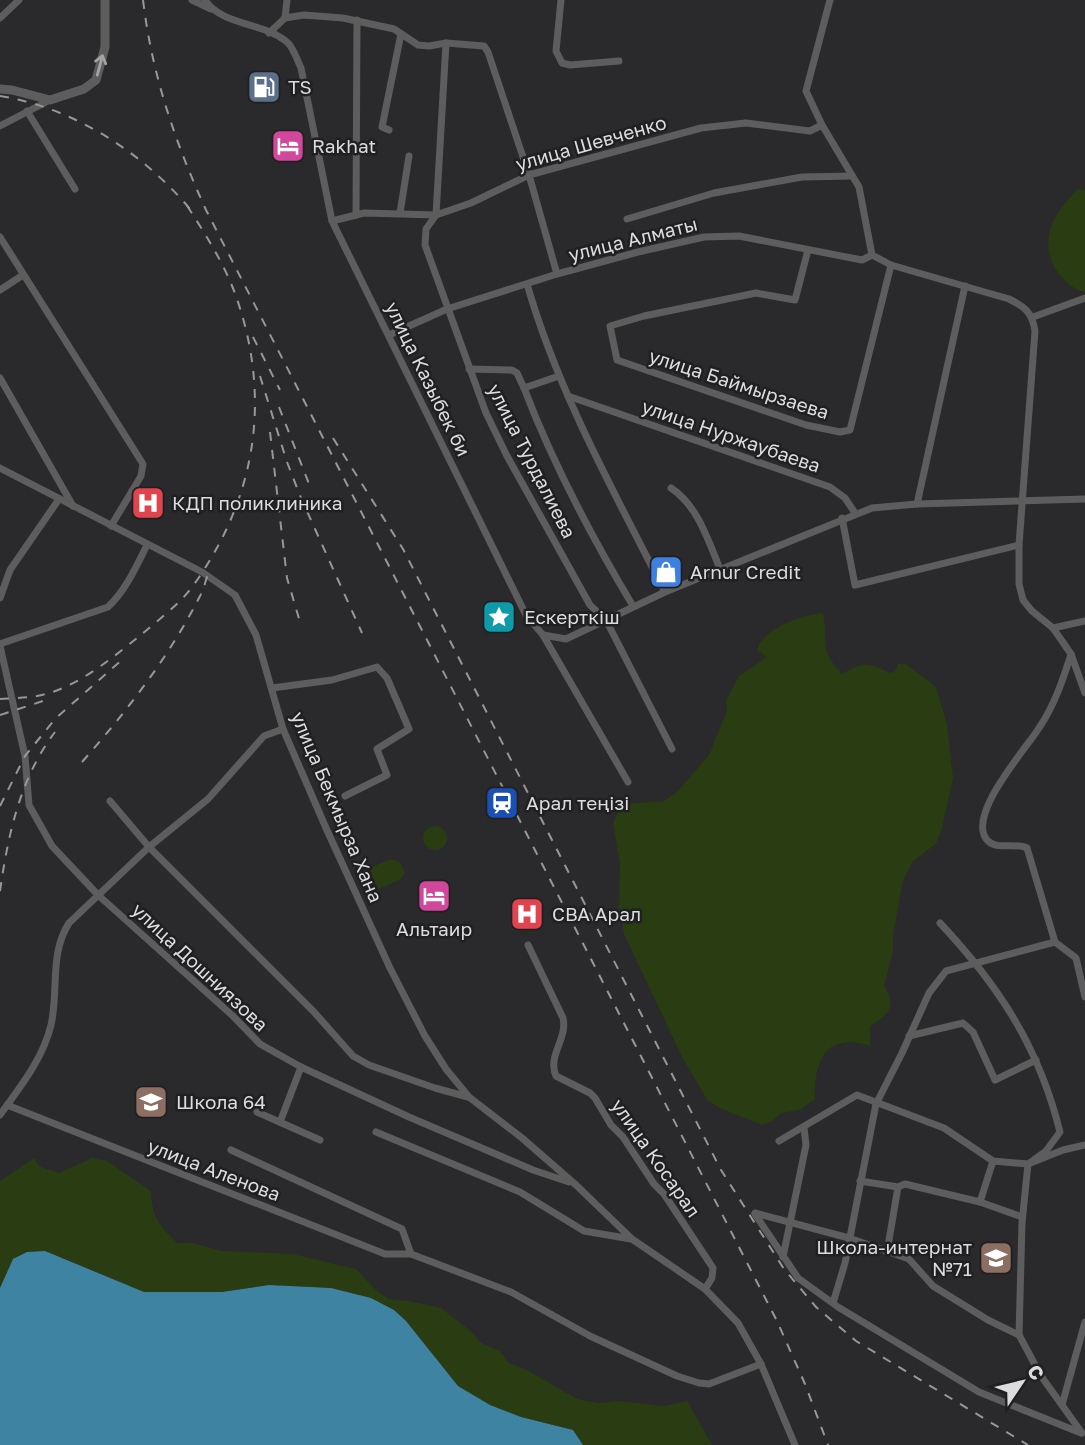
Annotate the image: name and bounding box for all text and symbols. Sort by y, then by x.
one-way arrow [95,55,108,77]
fuel station icon: TS [245,68,283,106]
place label: TS [288,75,312,98]
street label: улица Шевченко [513,110,669,175]
hotel icon: Rakhat [269,127,307,165]
place label: Rakhat [312,134,376,157]
street label: улица Алматы [566,211,700,266]
street label: улица Казыбек би [381,298,476,460]
street label: улица Баймырзаева [646,344,832,423]
street label: улица Турдалиева [484,380,581,542]
street label: улица Нуржаубаева [639,394,823,477]
hospital icon: КДП поликлиника [129,484,167,522]
place label: КДП поликлиника [172,491,343,514]
shop icon: Arnur Credit [647,553,685,591]
place label: Arnur Credit [690,560,801,583]
place icon: Ескерткіш [480,598,518,636]
place label: Ескерткіш [524,605,620,628]
street label: улица Бекмырза Хана [287,708,388,906]
station icon: Арал теңізі [483,784,521,822]
place label: Арал теңізі [526,791,629,814]
hotel icon: Альтаир [415,877,453,915]
hospital icon: СВА Арал [508,895,546,933]
street label: улица Дошниязова [127,898,273,1036]
place label: СВА Арал [552,902,641,925]
place label: Альтаир [396,917,472,940]
school or university icon: Школа 64 [132,1083,170,1121]
place label: Школа 64 [176,1090,266,1113]
street label: улица Косарал [607,1094,706,1221]
street label: улица Аленова [145,1134,284,1205]
place label: Школа-интернат №71 [816,1235,972,1280]
school or university icon: Школа-интернат №71 [977,1239,1015,1277]
north arrow [987,1347,1057,1417]
text: С [1023,1360,1050,1384]

